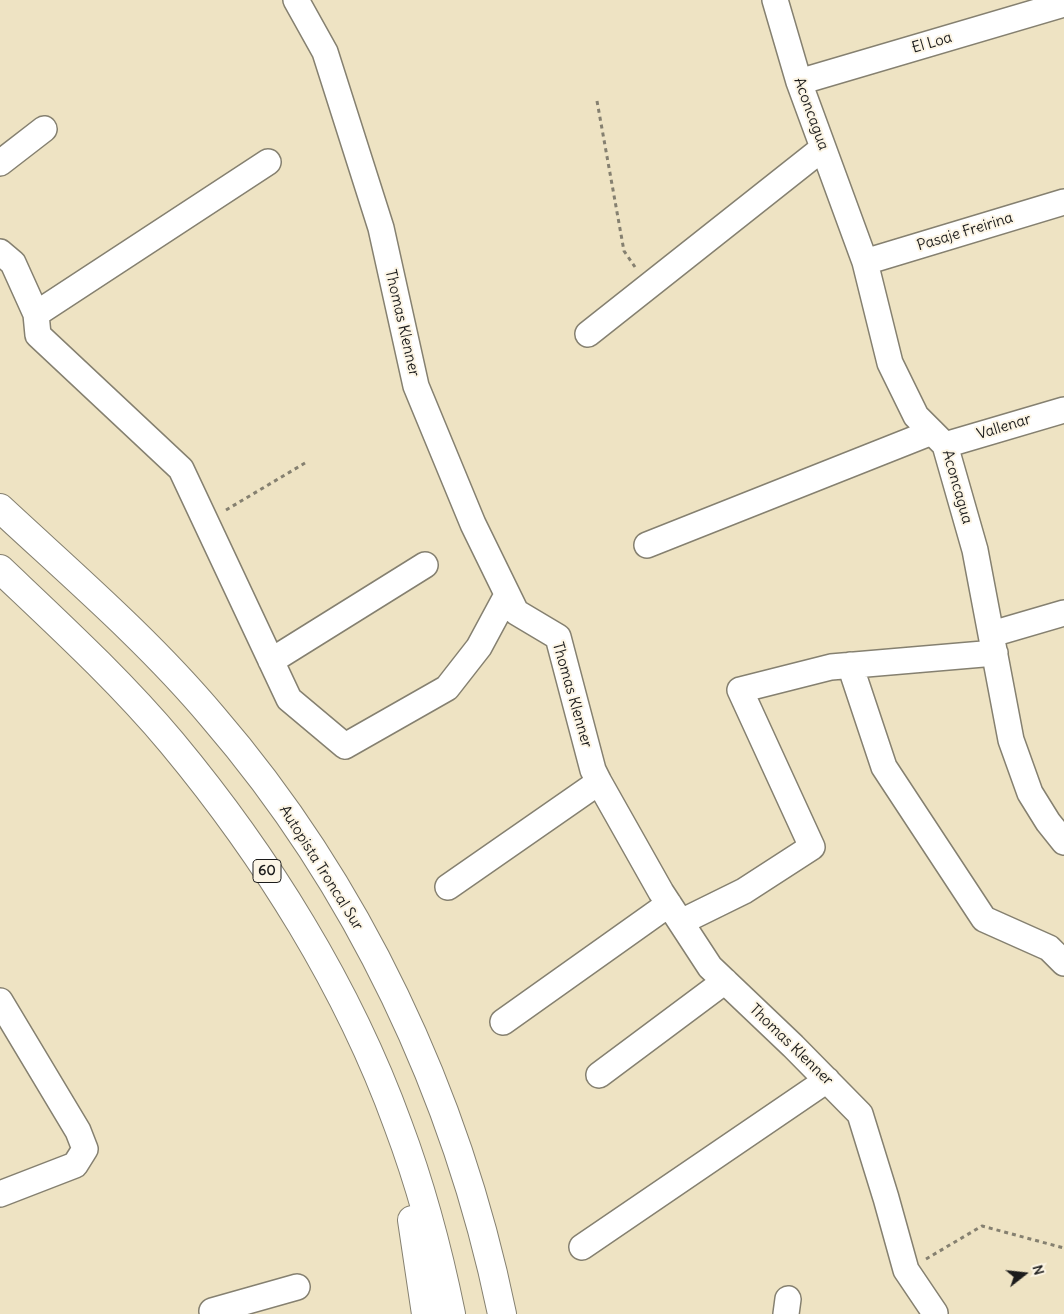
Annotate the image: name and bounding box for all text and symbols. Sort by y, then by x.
street label: El Loa [910,29,954,57]
street label: Aconcagua [790,75,832,153]
street label: Pasaje Freirina [915,209,1015,255]
street label: Thomas Klenner [381,268,423,378]
street label: Vallenar [975,410,1033,444]
street label: Aconcagua [938,448,976,526]
street label: Thomas Klenner [548,640,596,750]
street label: Autopista Troncal Sur [275,802,367,934]
road number: 60 [253,859,281,882]
street label: Thomas Klenner [745,1001,837,1089]
north arrow [999,1249,1049,1299]
text: N [1028,1263,1048,1277]

